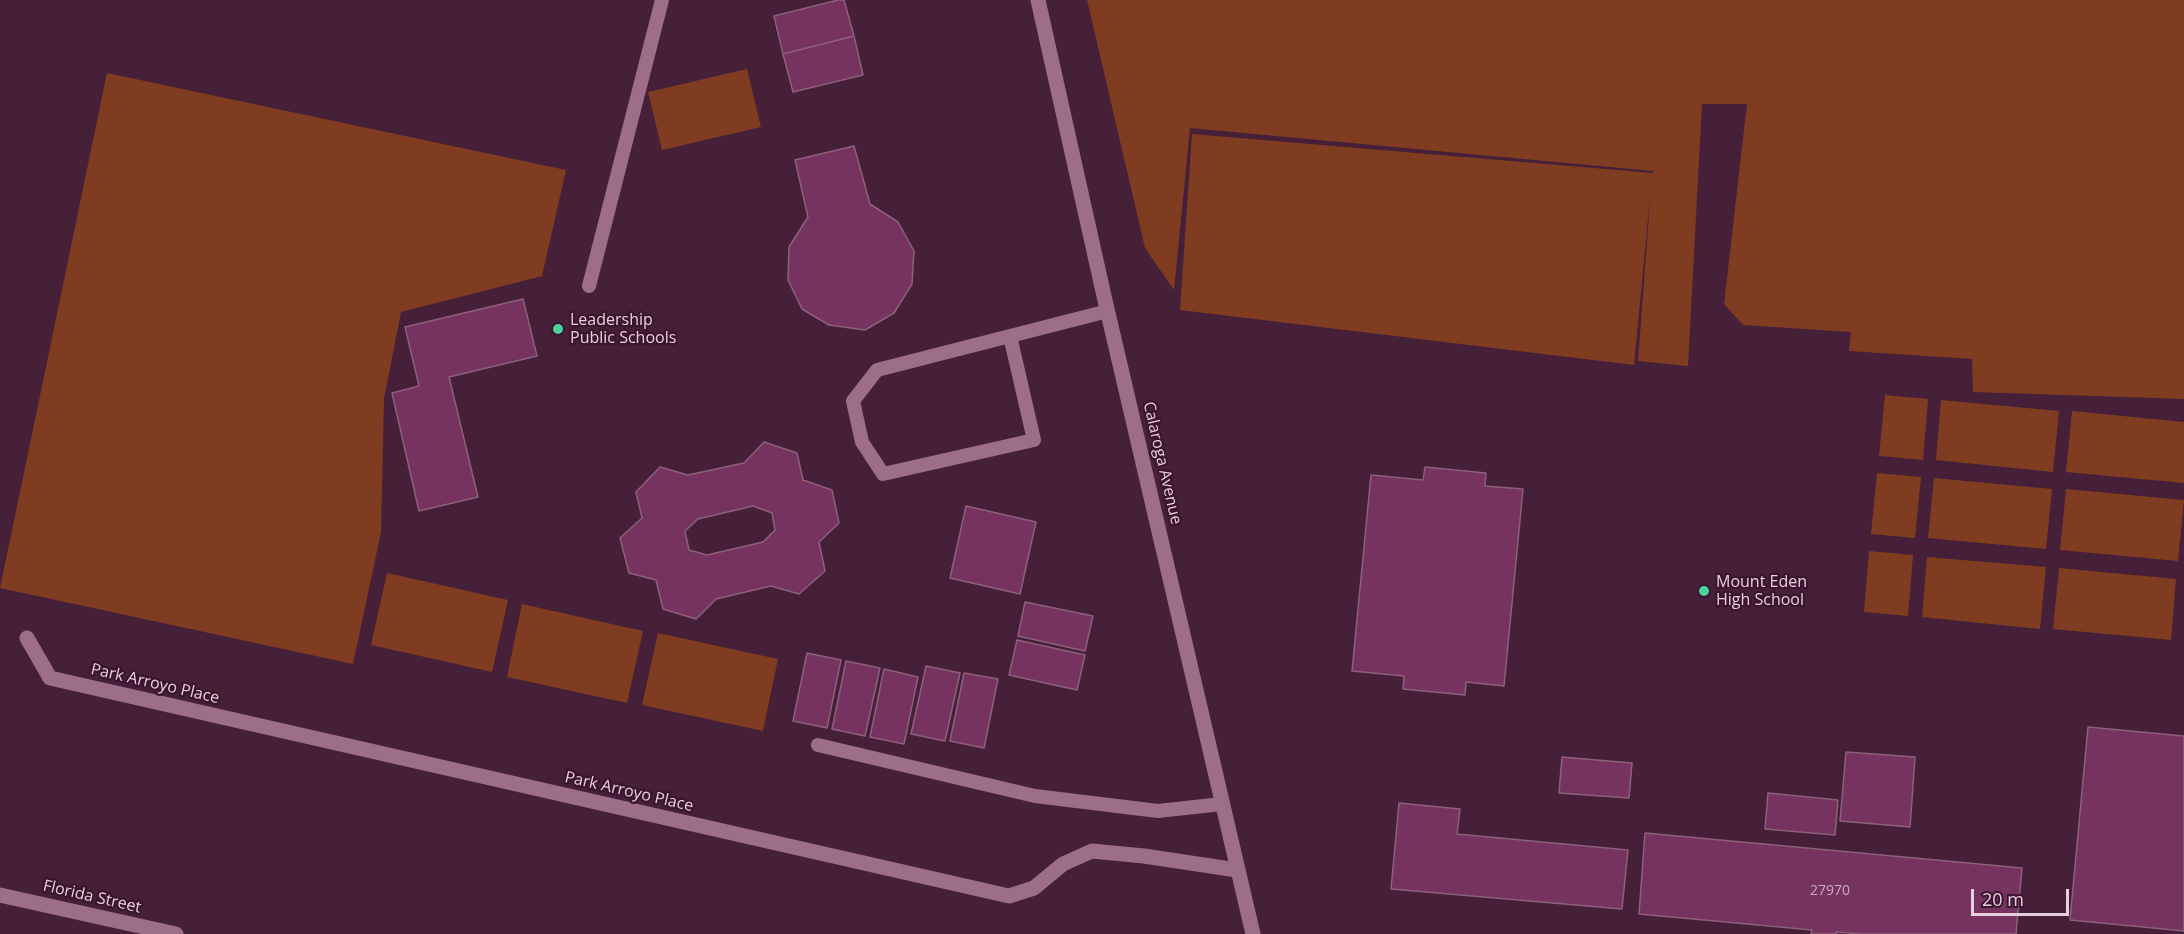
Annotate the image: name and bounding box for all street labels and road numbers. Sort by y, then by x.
street label: Calaroga Avenue [1139,400,1185,526]
street label: Park Arroyo Place [89,660,221,708]
street label: Park Arroyo Place [563,768,695,816]
street label: Florida Street [41,876,143,918]

